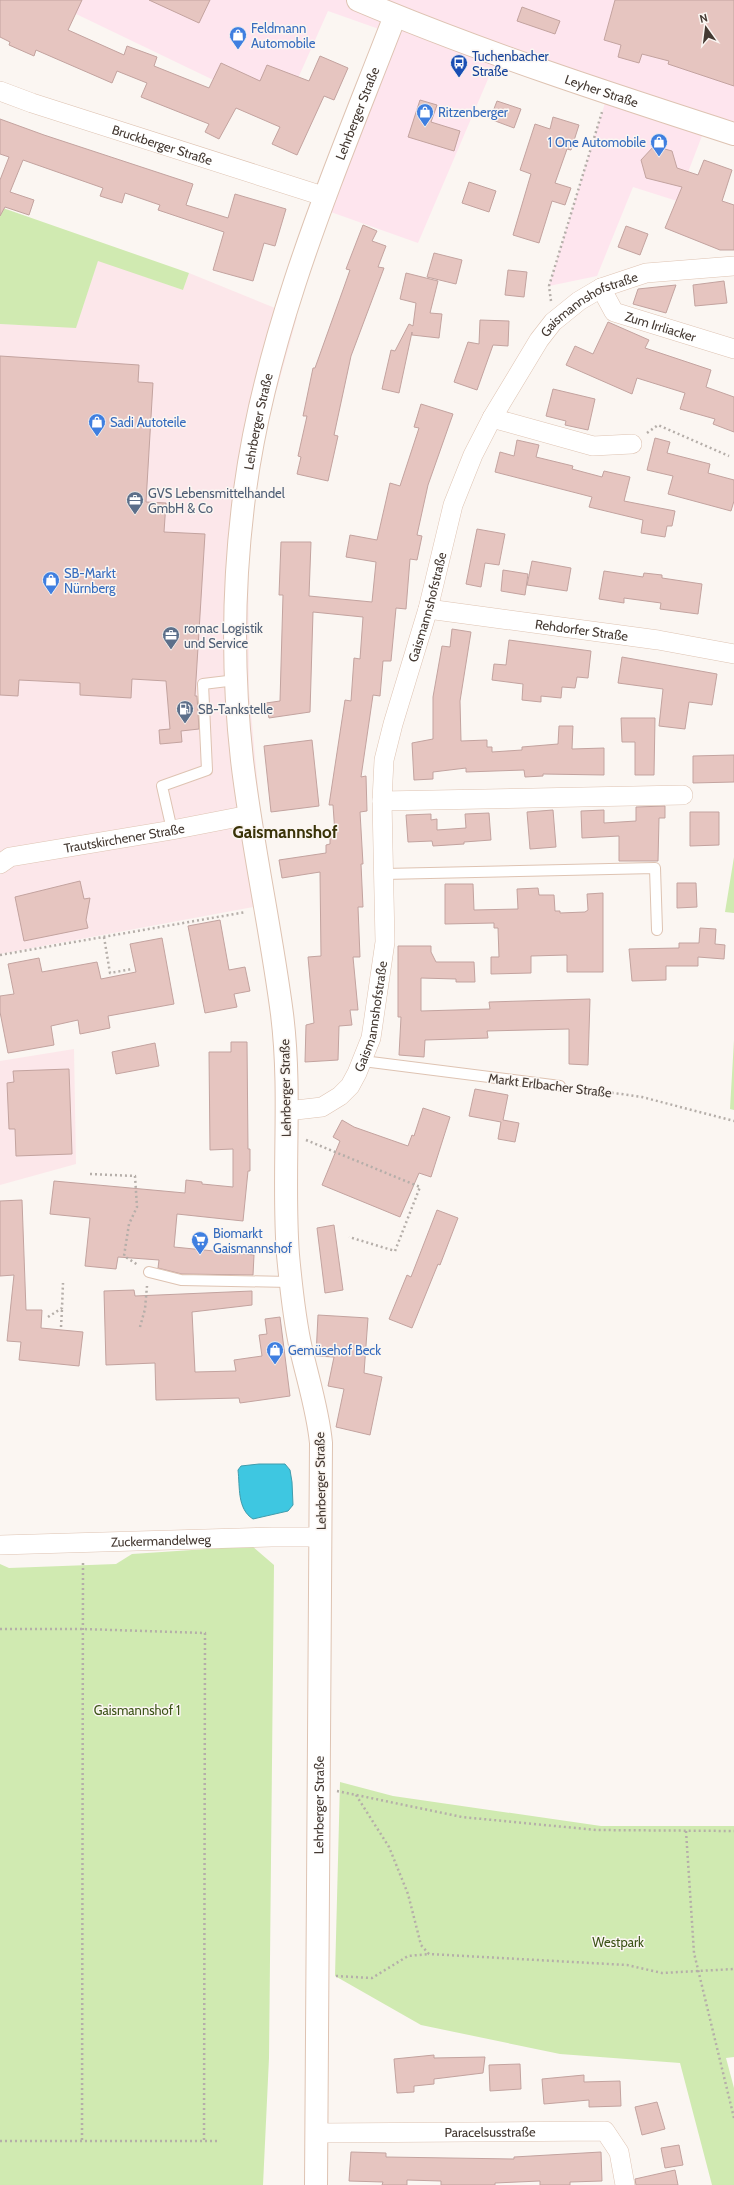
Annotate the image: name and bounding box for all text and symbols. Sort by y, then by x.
north arrow [686,8,726,48]
text: N [698,11,709,26]
place label: Feldmann Automobile [251,20,316,51]
shop icon: Feldmann Automobile [228,25,248,50]
place label: Tuchenbacher Straße [472,48,550,79]
bus stop icon: Tuchenbacher Straße [449,53,469,78]
street label: Lehrberger Straße [332,64,383,162]
street label: Leyher Straße [563,71,641,110]
shop icon: Ritzenberger [415,102,435,127]
place label: Ritzenberger [438,104,509,120]
street label: Bruckberger Straße [110,121,215,168]
shop icon: 1 One Automobile [649,132,669,157]
place label: 1 One Automobile [548,134,646,150]
street label: Gaismannshofstraße [537,268,640,340]
street label: Zum Irrliacker [623,308,699,345]
street label: Lehrberger Straße [240,371,276,471]
shop icon: Sadi Autoteile [87,412,107,437]
place label: Sadi Autoteile [110,414,187,430]
place label: GVS Lebensmittelhandel GmbH & Co [148,485,285,516]
office icon: GVS Lebensmittelhandel GmbH & Co [125,490,145,515]
street label: Gaismannshofstraße [404,550,449,664]
place label: SB-Markt Nürnberg [64,565,117,596]
shop icon: SB-Markt Nürnberg [41,570,61,595]
street label: Rehdorfer Straße [534,616,630,644]
place label: romac Logistik und Service [184,620,263,651]
office icon: romac Logistik und Service [161,625,181,650]
fuel station icon: SB-Tankstelle [175,699,195,724]
place label: SB-Tankstelle [198,701,273,717]
street label: Trautskirchener Straße [63,820,186,856]
district label: Gaismannshof [233,822,338,842]
street label: Gaismannshofstraße [350,960,390,1074]
street label: Lehrberger Straße [276,1038,294,1137]
street label: Markt Erlbacher Straße [487,1069,613,1101]
place label: Biomarkt Gaismannshof [213,1225,293,1256]
supermarket icon: Biomarkt Gaismannshof [190,1230,210,1255]
shop icon: Gemüsehof Beck [265,1340,285,1365]
place label: Gemüsehof Beck [288,1342,381,1358]
street label: Lehrberger Straße [311,1431,329,1530]
street label: Zuckermandelweg [111,1531,212,1550]
park label: Gaismannshof 1 [94,1702,180,1718]
street label: Lehrberger Straße [310,1755,327,1854]
park label: Westpark [592,1934,644,1950]
street label: Paracelsusstraße [444,2123,536,2140]

